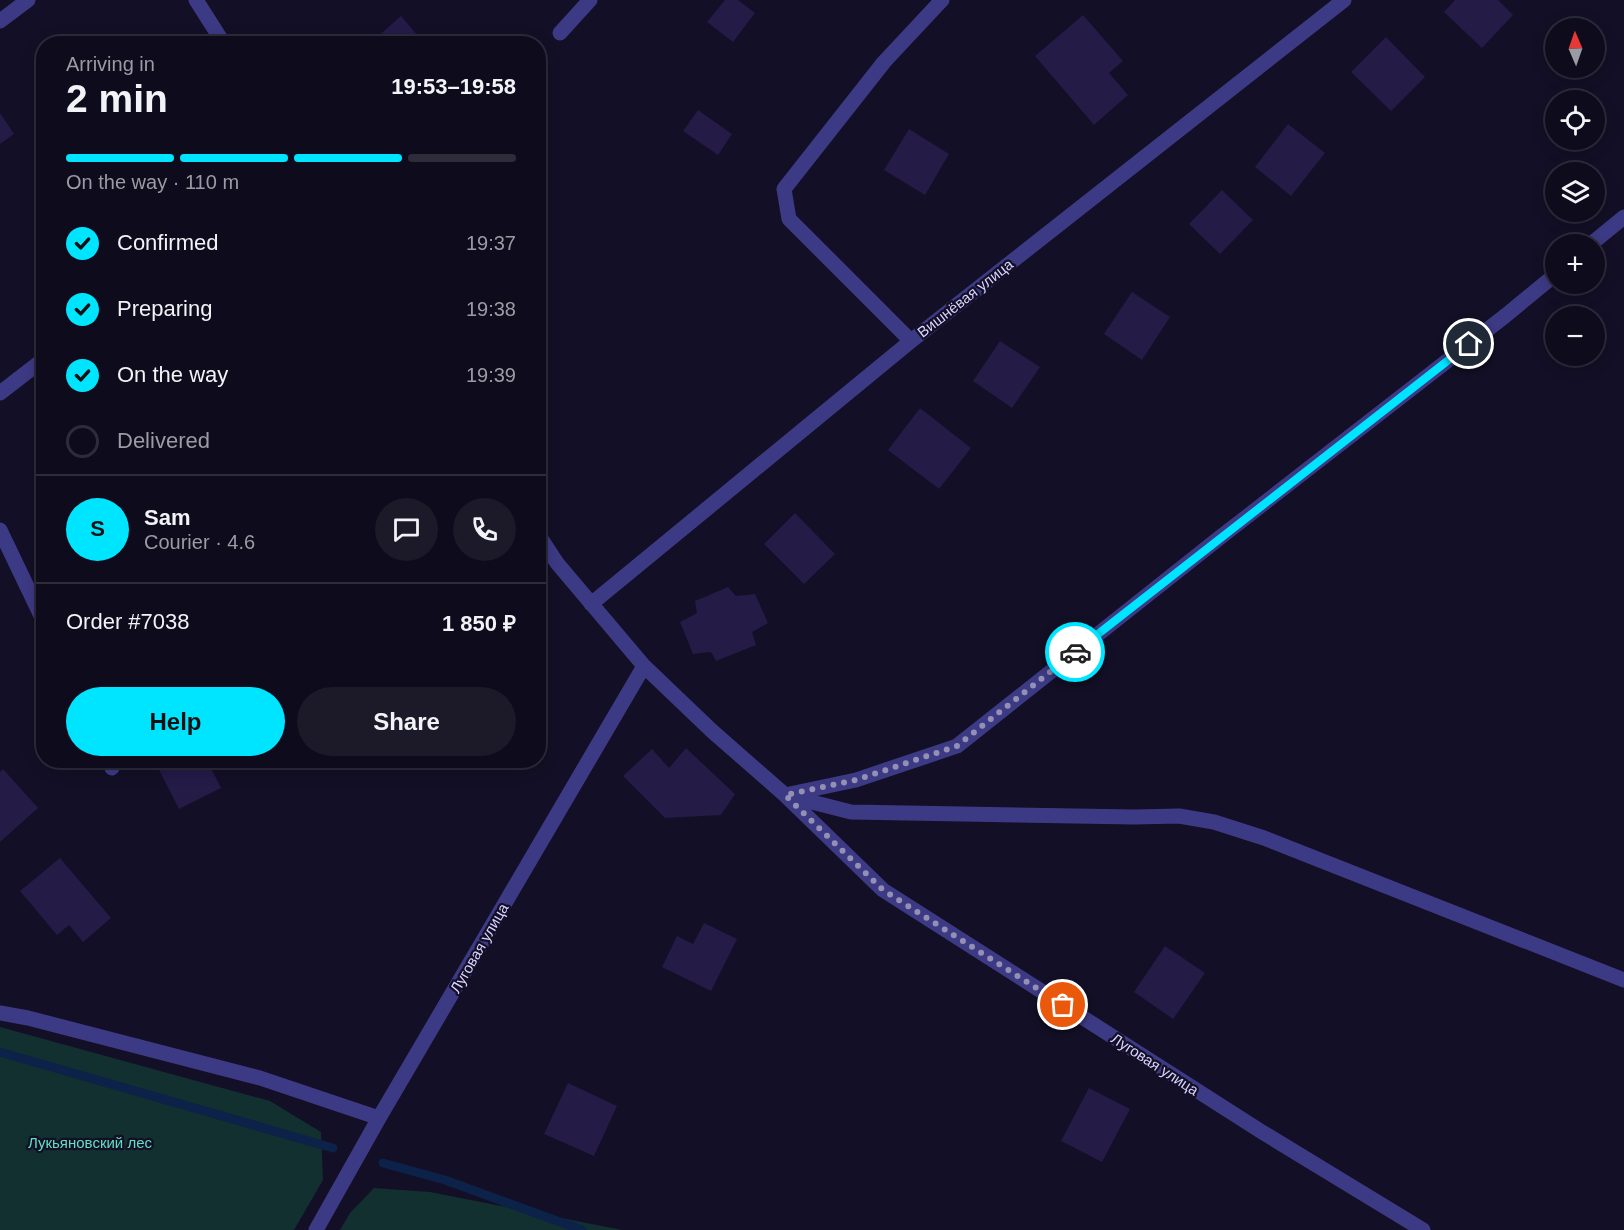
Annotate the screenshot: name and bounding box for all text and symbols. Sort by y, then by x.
north arrow [1545,18,1605,78]
map controls [1545,18,1605,366]
text: Arriving in [66,53,155,75]
text: 19:53–19:58 [391,74,516,99]
text: 2 min [66,77,168,120]
button: locate [1545,90,1605,150]
button: layers [1545,162,1605,222]
text: On the way · 110 m [66,171,239,193]
icon: check [66,227,99,260]
text: Confirmed [117,230,218,255]
text: 19:37 [466,232,516,254]
button: + [1545,234,1605,294]
street label: Вишнёвая улица [914,255,1017,341]
icon: check [66,293,99,326]
text: Preparing [117,296,212,321]
text: 19:38 [466,298,516,320]
button: − [1545,306,1605,366]
pin [1443,318,1494,369]
icon: home [1452,327,1485,360]
icon: check [66,359,99,392]
text: On the way [117,362,228,387]
text: 19:39 [466,364,516,386]
text: Delivered [117,428,210,453]
button: chat [375,498,438,561]
button: phone [453,498,516,561]
text: Sam [144,505,190,530]
text: S [90,516,105,541]
text: Courier · 4.6 [144,531,255,553]
text: Order #7038 [66,609,190,634]
text: 1 850 ₽ [442,611,516,636]
courier [1045,622,1105,682]
icon: car [1059,636,1092,669]
button: Help [66,687,285,756]
button: Share [297,687,516,756]
street label: Луговая улица [446,900,512,996]
pin [1037,979,1088,1030]
icon: bag [1046,988,1079,1021]
street label: Луговая улица [1108,1029,1202,1099]
park label: Лукьяновский лес [28,1134,153,1151]

